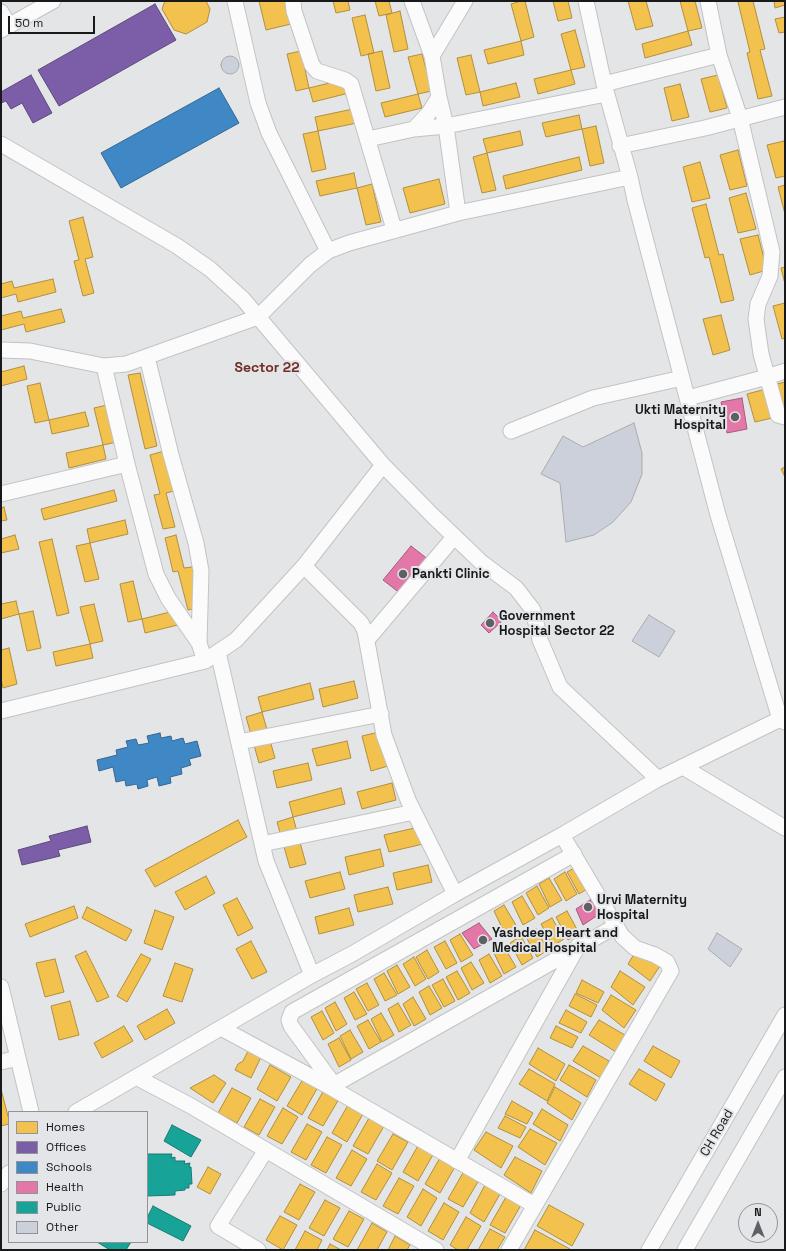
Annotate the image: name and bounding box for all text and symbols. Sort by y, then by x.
scale bar [10,8,97,34]
text: 50 m [15,15,43,31]
district label: Sector 22 [235,360,299,376]
place label: Ukti Maternity Hospital [635,402,726,433]
marker: Ukti Maternity Hospital [729,411,741,423]
place label: Pankti Clinic [412,566,490,582]
marker: Pankti Clinic [397,568,409,580]
place label: Government Hospital Sector 22 [499,608,615,639]
marker: Government Hospital Sector 22 [484,617,496,629]
place label: Urvi Maternity Hospital [597,892,687,923]
marker: Urvi Maternity Hospital [582,901,594,913]
place label: Yashdeep Heart and Medical Hospital [492,925,618,956]
marker: Yashdeep Heart and Medical Hospital [477,934,489,946]
street label: CH Road [697,1107,737,1159]
legend [8,1111,148,1243]
text: Homes [46,1119,85,1135]
text: Offices [46,1139,86,1155]
text: Schools [46,1159,92,1175]
text: Health [46,1179,84,1195]
text: Public [46,1199,81,1215]
north arrow [738,1203,778,1243]
text: N [754,1205,762,1219]
text: Other [46,1219,79,1235]

